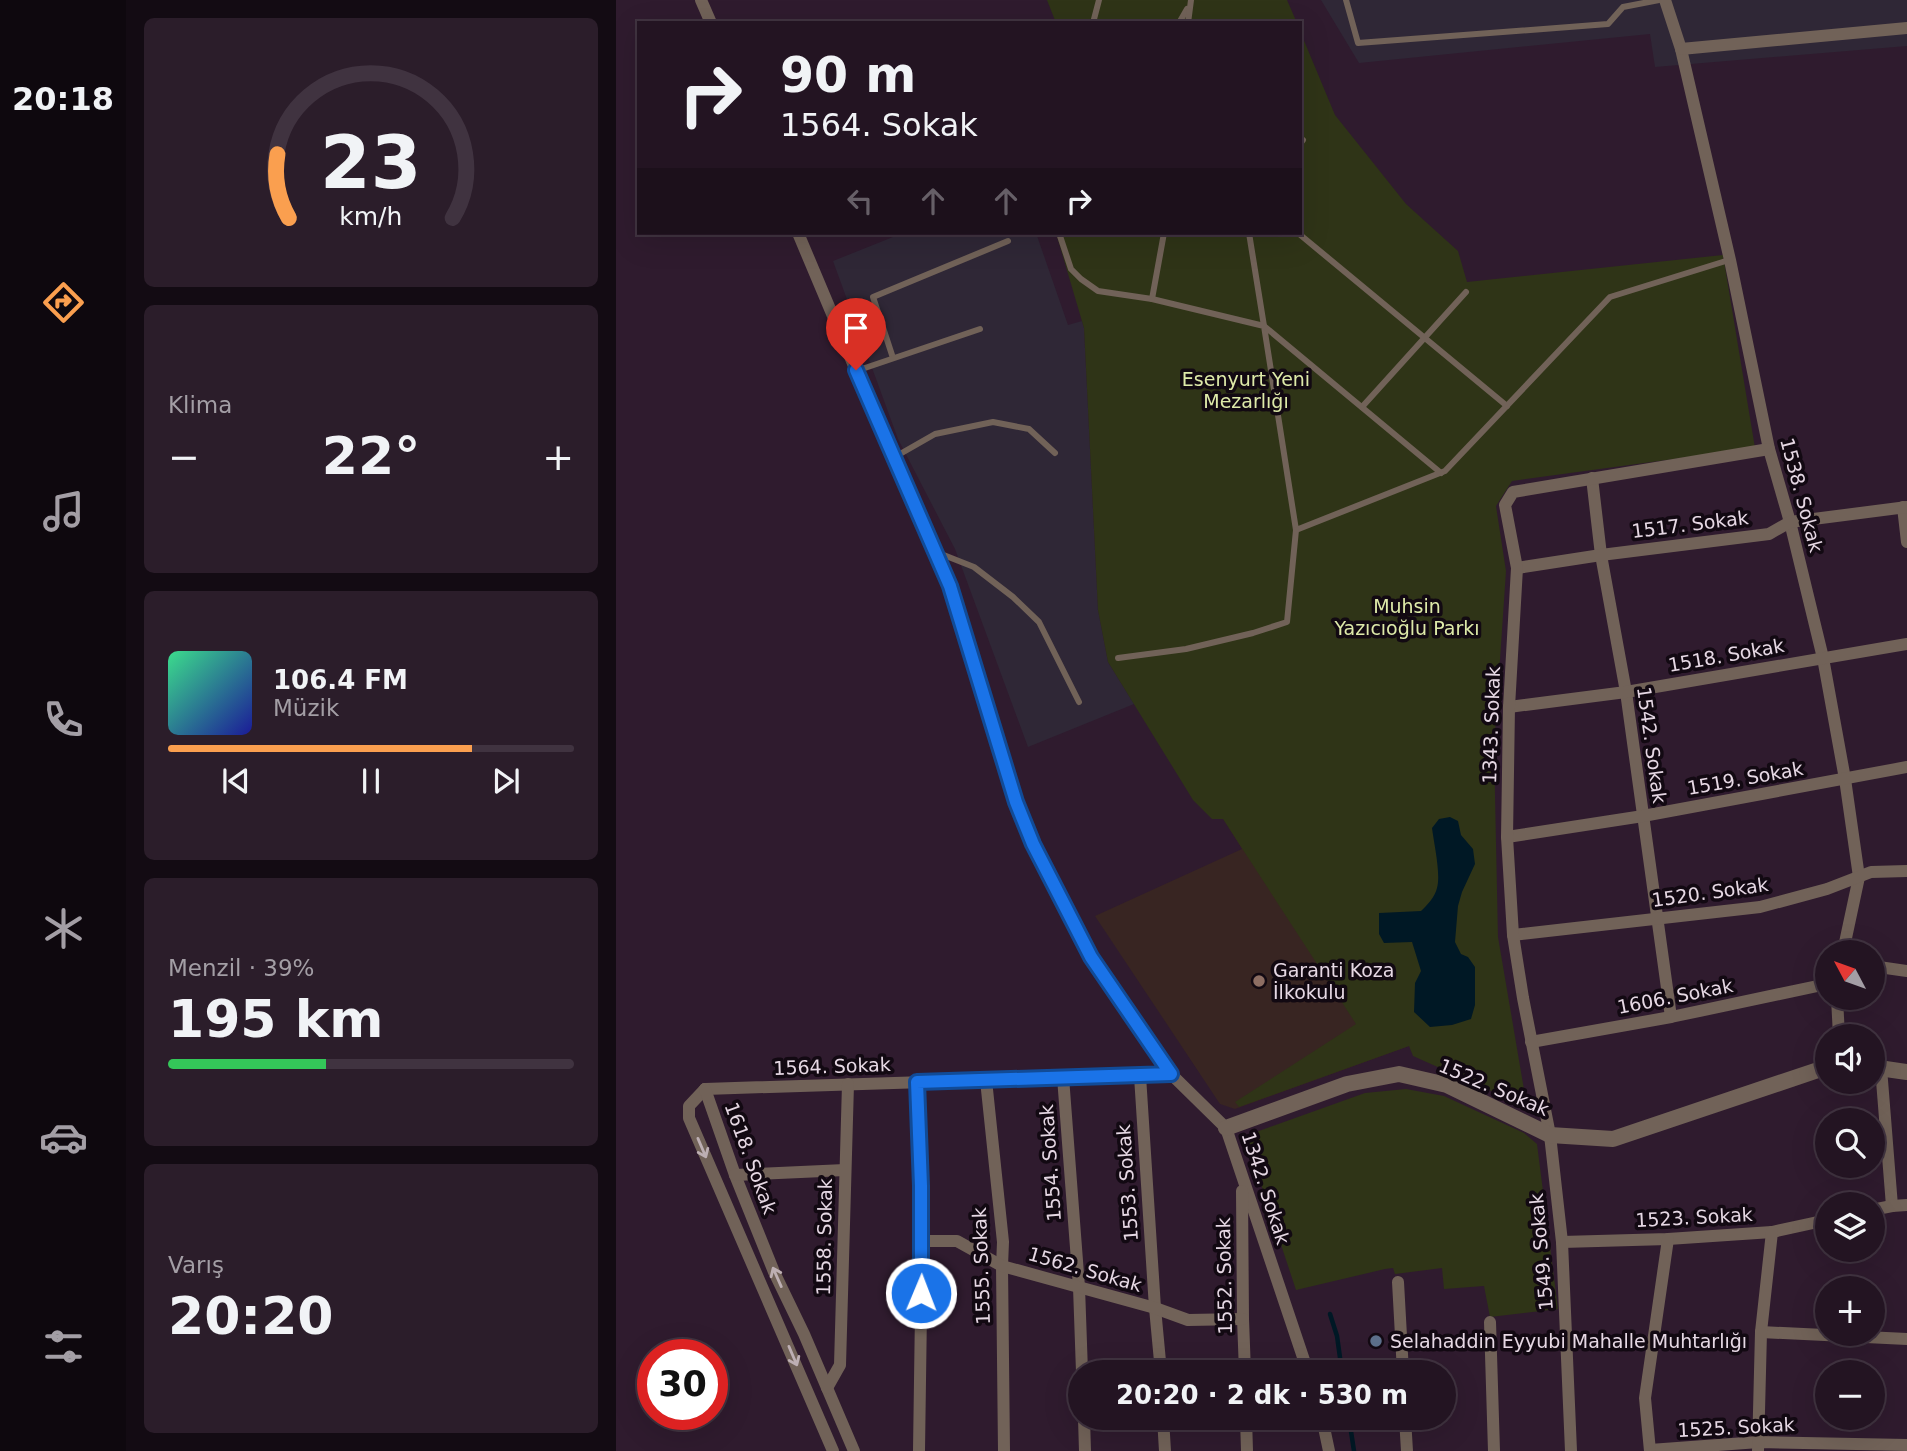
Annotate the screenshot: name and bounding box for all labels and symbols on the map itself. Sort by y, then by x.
pin [826,298,886,370]
park label: Esenyurt Yeni Mezarlığı [1182,368,1310,412]
street label: 1538. Sokak [1776,435,1828,555]
street label: 1517. Sokak [1630,506,1750,542]
park label: Muhsin Yazıcıoğlu Parkı [1334,595,1480,639]
street label: 1518. Sokak [1666,634,1786,676]
street label: 1343. Sokak [1478,666,1504,784]
street label: 1542. Sokak [1633,685,1671,805]
street label: 1519. Sokak [1685,757,1805,799]
street label: 1520. Sokak [1650,873,1770,911]
north arrow [1815,940,1885,1010]
place label: Garanti Koza İlkokulu [1273,959,1394,1003]
marker: Garanti Koza İlkokulu [1251,973,1267,989]
street label: 1606. Sokak [1615,974,1735,1018]
street label: 1564. Sokak [773,1053,891,1079]
street label: 1522. Sokak [1436,1054,1552,1120]
street label: 1618. Sokak [721,1099,781,1217]
street label: 1554. Sokak [1035,1104,1065,1222]
street label: 1553. Sokak [1112,1124,1142,1242]
street label: 1342. Sokak [1237,1129,1295,1247]
one-way arrow [696,1136,709,1158]
street label: 1558. Sokak [812,1178,836,1296]
street label: 1549. Sokak [1525,1193,1557,1311]
street label: 1523. Sokak [1635,1203,1753,1231]
street label: 1555. Sokak [968,1207,994,1325]
street label: 1552. Sokak [1212,1217,1236,1335]
street label: 1562. Sokak [1026,1242,1144,1296]
position arrow [884,1256,958,1330]
one-way arrow [770,1266,783,1288]
place label: Selahaddin Eyyubi Mahalle Muhtarlığı [1390,1330,1747,1352]
marker: Selahaddin Eyyubi Mahalle Muhtarlığı [1368,1333,1384,1349]
speed limit sign: 30 [637,1339,728,1430]
one-way arrow [787,1345,800,1367]
street label: 1525. Sokak [1677,1413,1795,1441]

